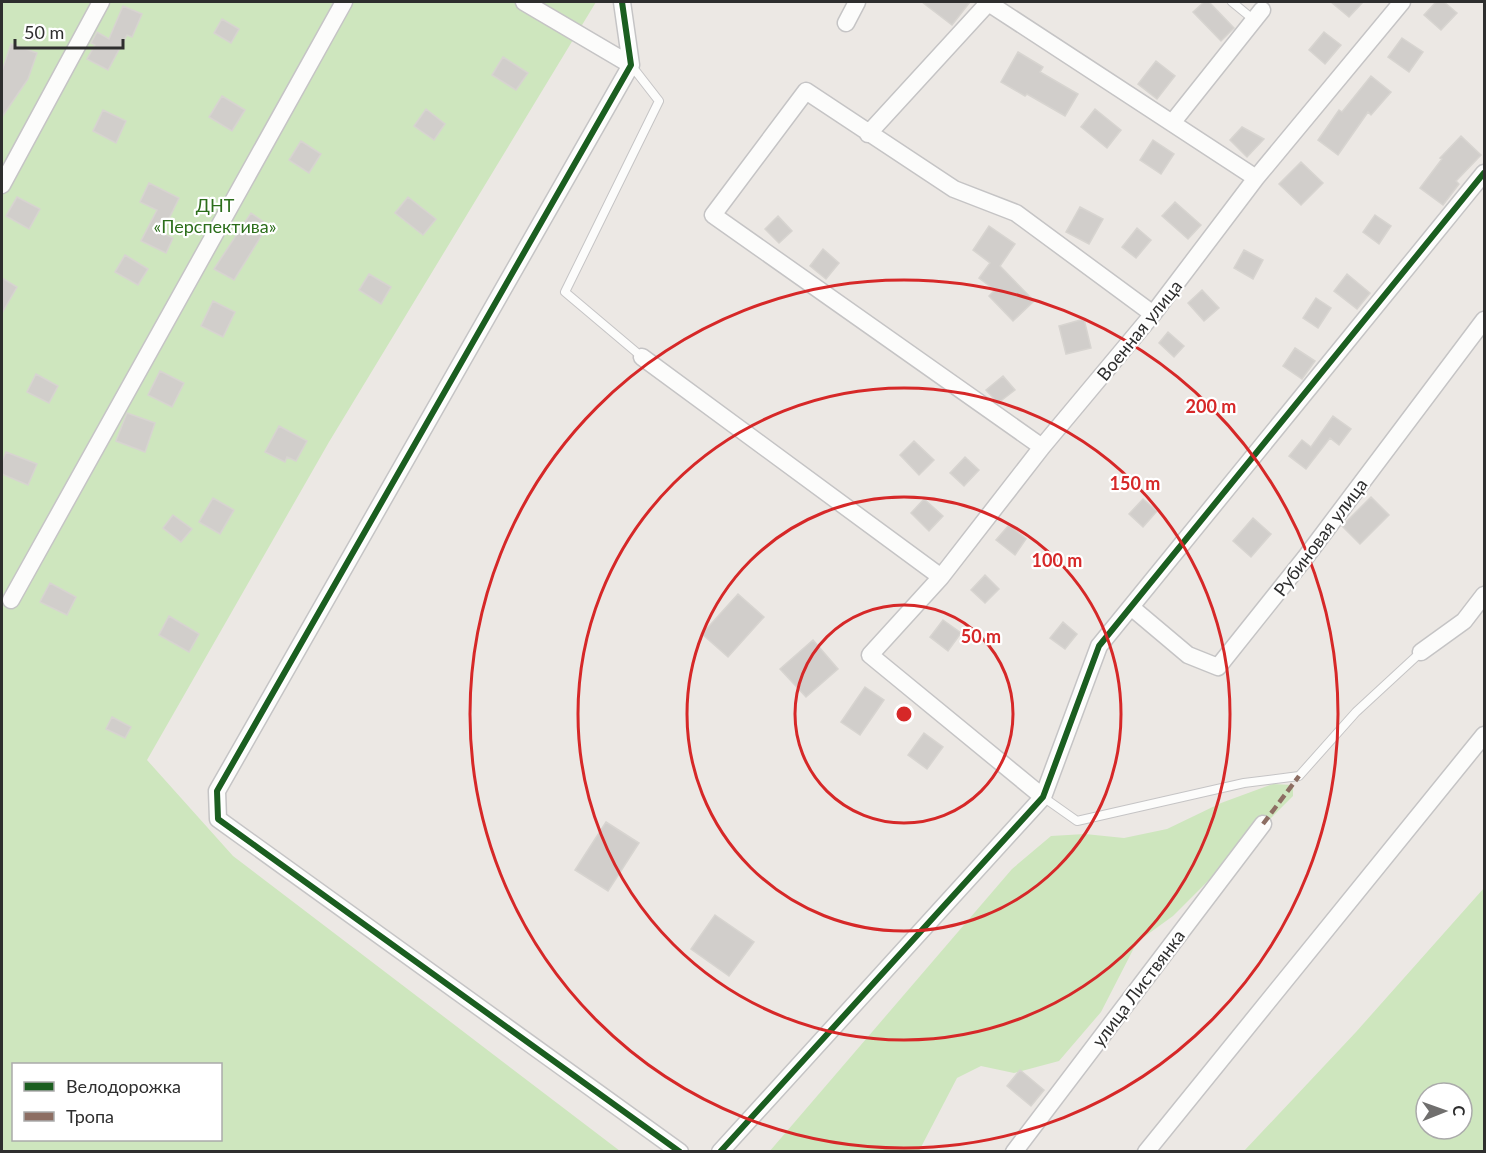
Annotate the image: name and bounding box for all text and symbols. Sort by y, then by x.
scale bar [15,12,123,50]
text: 50 m [24,21,64,43]
park label: ДНТ «Перспектива» [154,194,276,237]
street label: Военная улица [1092,275,1186,385]
text: 200 m [1186,395,1236,417]
text: 150 m [1110,472,1160,494]
street label: Рубиновая улица [1269,474,1371,600]
text: 100 m [1032,549,1082,571]
text: 50 m [961,625,1001,647]
centre of rings [894,704,914,724]
street label: улица Листвянка [1087,925,1189,1051]
legend [12,1063,222,1141]
text: Велодорожка [66,1075,181,1097]
north arrow [1414,1081,1474,1141]
text: Тропа [66,1105,114,1127]
text: С [1450,1105,1469,1117]

